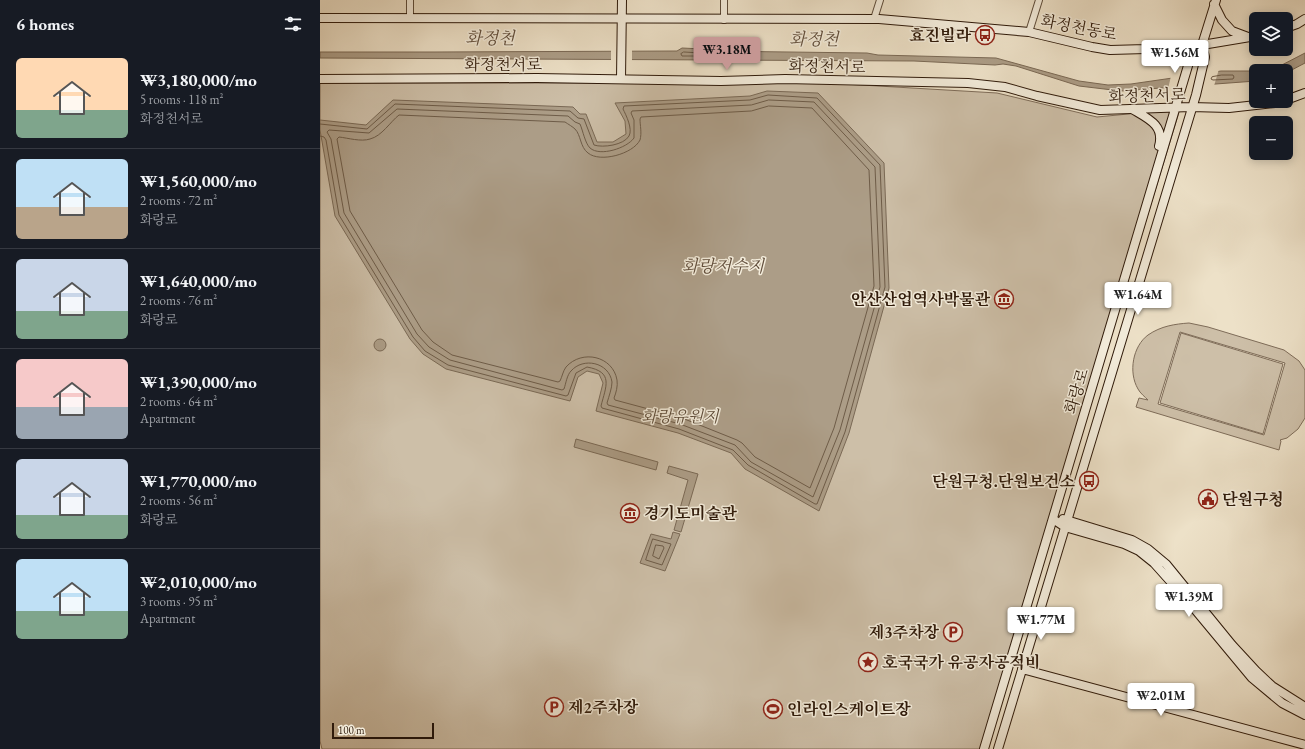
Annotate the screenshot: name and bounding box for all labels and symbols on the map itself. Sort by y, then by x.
street label: 화정천동로 [1039,10,1119,45]
bus stop icon: 효진빌라 [974,24,996,46]
place label: 효진빌라 [909,25,972,46]
water label: 화정천 [465,27,516,49]
water label: 화정천 [789,28,840,50]
pin: ₩3.18M [694,37,760,71]
pin: ₩1.56M [1142,40,1208,74]
street label: 화정천서로 [464,54,542,75]
street label: 화정천서로 [788,55,866,78]
street label: 화정천서로 [1108,84,1187,107]
water label: 화랑저수지 [682,255,766,277]
pin: ₩1.64M [1105,282,1171,316]
museum icon: 안산산업역사박물관 [993,288,1015,310]
place label: 안산산업역사박물관 [851,289,991,310]
street label: 화랑로 [1060,365,1093,416]
park label: 화랑유원지 [641,406,720,427]
bus stop icon: 단원구청.단원보건소 [1078,470,1100,492]
place label: 단원구청.단원보건소 [932,471,1076,492]
public building icon: 단원구청 [1197,488,1219,510]
place label: 단원구청 [1222,489,1284,510]
museum icon: 경기도미술관 [619,502,641,524]
place label: 경기도미술관 [644,503,737,524]
pin: ₩1.39M [1156,584,1222,618]
pin: ₩1.77M [1008,607,1074,641]
parking icon: 제3주차장 [942,621,964,643]
place label: 제3주차장 [869,622,940,643]
place icon: 호국국가 유공자공적비 [857,651,879,673]
place label: 호국국가 유공자공적비 [882,652,1040,673]
pin: ₩2.01M [1128,683,1194,717]
parking icon: 제2주차장 [543,696,565,718]
place label: 제2주차장 [568,697,639,718]
sports icon: 인라인스케이트장 [762,698,784,720]
place label: 인라인스케이트장 [787,699,911,720]
scale bar [332,721,434,740]

